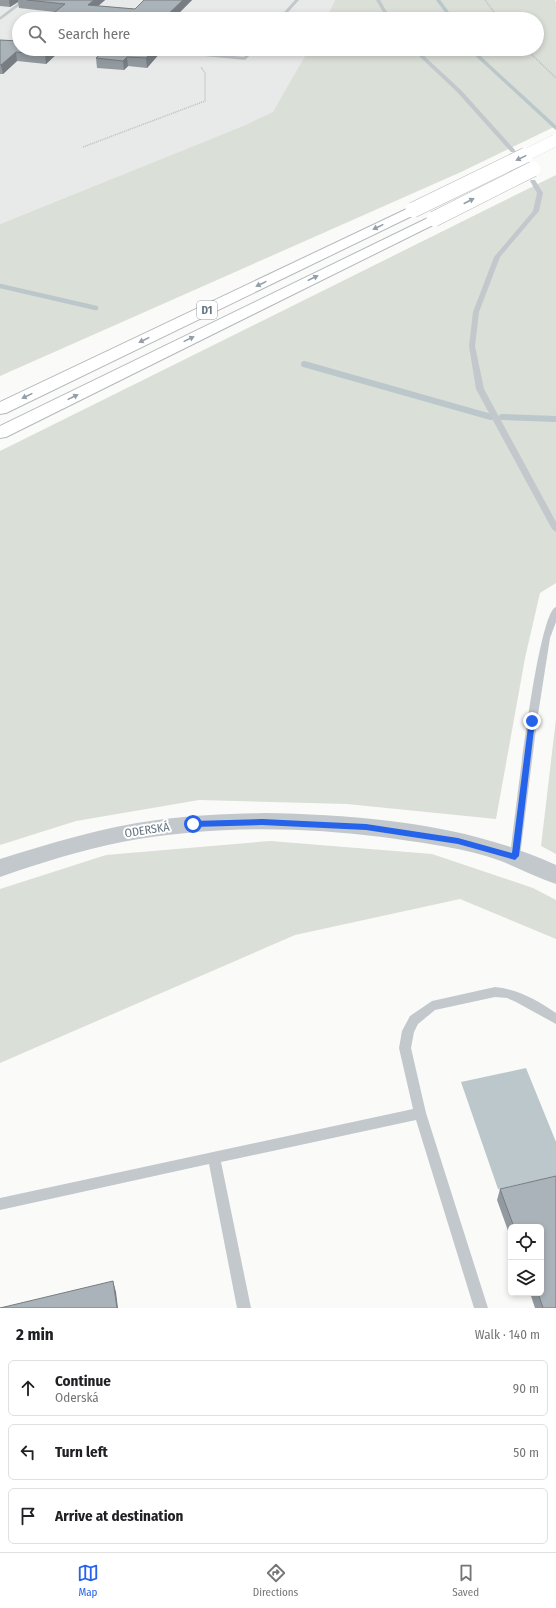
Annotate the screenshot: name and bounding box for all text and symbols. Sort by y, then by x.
search box [12,12,544,56]
icon: search [26,23,48,45]
text: Search here [58,25,130,43]
one-way arrow [516,155,527,161]
one-way arrow [463,198,475,205]
one-way arrow [372,224,384,230]
one-way arrow [307,275,319,281]
one-way arrow [256,281,267,287]
road number: D1 [197,301,217,319]
one-way arrow [183,336,195,342]
one-way arrow [138,337,150,343]
one-way arrow [21,393,33,399]
one-way arrow [67,394,78,400]
route end [523,712,541,730]
route start [184,815,202,833]
street label: ODERSKÁ [123,818,171,840]
map controls [508,1224,544,1296]
button: locate [508,1224,544,1260]
button: layers [508,1260,544,1296]
text: 2 min [16,1324,54,1345]
text: Walk · 140 m [475,1327,540,1342]
text: Continue [55,1372,111,1390]
icon: ahead [17,1377,39,1399]
text: 90 m [513,1381,539,1396]
text: Oderská [55,1390,99,1405]
icon: left [17,1441,39,1463]
text: Turn left [55,1443,108,1461]
text: 50 m [513,1445,539,1460]
icon: arrive [17,1505,39,1527]
text: Arrive at destination [55,1507,183,1525]
tab: Map [77,1562,99,1599]
tab: Directions [253,1562,298,1599]
tab: Saved [452,1562,479,1599]

